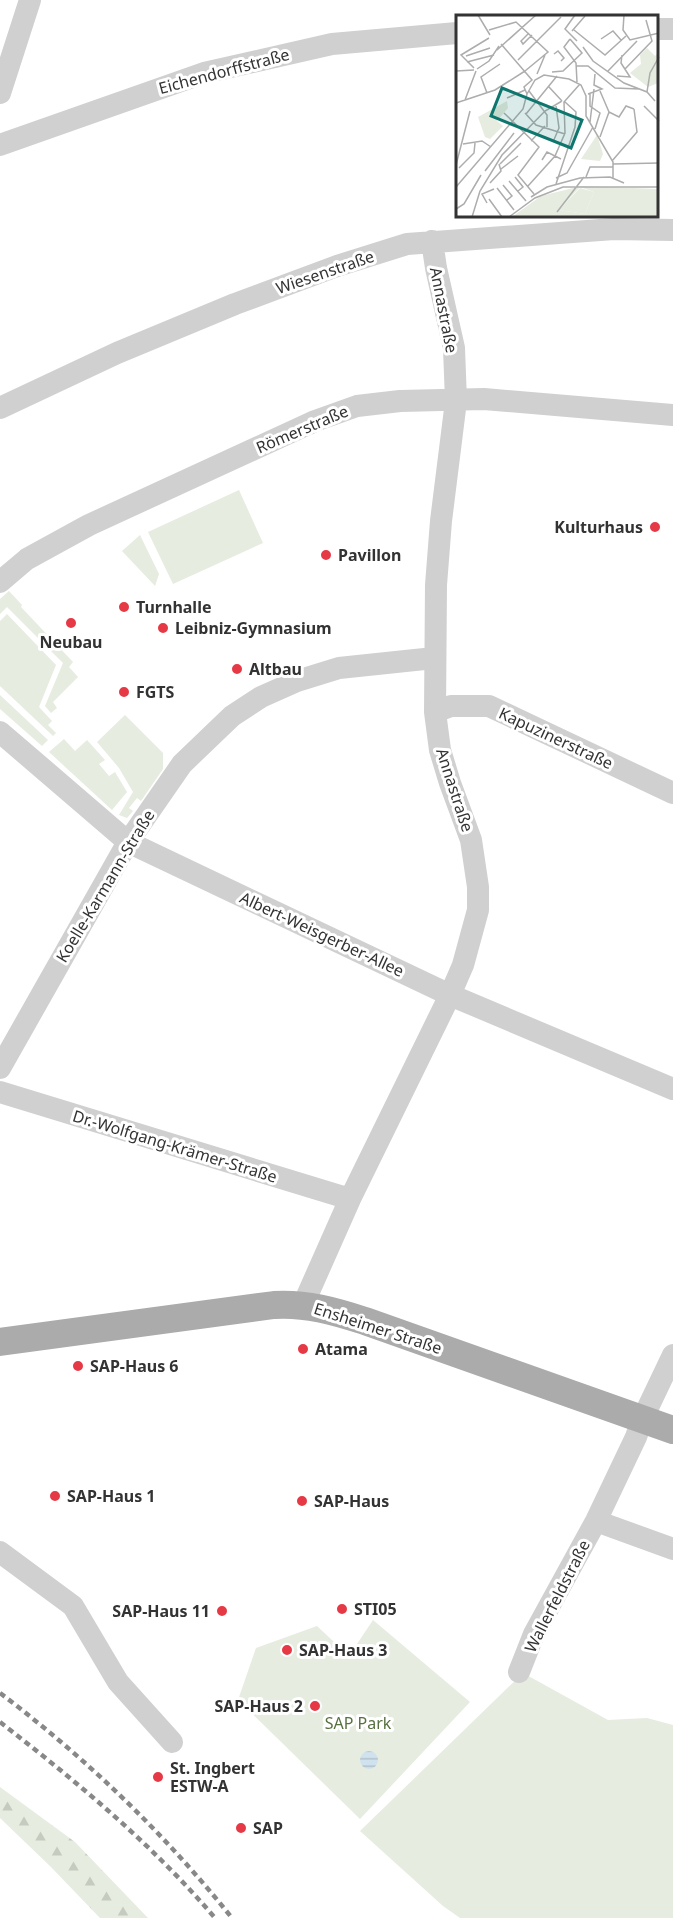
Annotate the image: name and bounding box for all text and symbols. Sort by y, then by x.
inset map [456,15,658,218]
street label: Eichendorffstraße [156,43,292,99]
street label: Wiesenstraße [273,245,377,299]
street label: Annastraße [425,265,463,355]
street label: Römerstraße [253,400,351,458]
place label: Kulturhaus [554,516,643,538]
marker: Kulturhaus [648,520,662,534]
place label: Pavillon [338,544,401,566]
marker: Pavillon [319,548,333,562]
place label: Turnhalle [136,596,211,618]
marker: Turnhalle [117,600,131,614]
marker: Neubau [64,616,78,630]
place label: Leibniz-Gymnasium [175,617,332,639]
marker: Leibniz-Gymnasium [156,621,170,635]
place label: Neubau [39,631,103,653]
place label: Altbau [249,658,302,680]
marker: Altbau [230,662,244,676]
place label: FGTS [136,681,175,703]
marker: FGTS [117,685,131,699]
street label: Kapuzinerstraße [495,702,617,774]
street label: Annastraße [431,745,479,835]
street label: Koelle-Karmann-Straße [51,806,159,966]
street label: Albert-Weisgerber-Allee [236,886,408,982]
street label: Dr.-Wolfgang-Krämer-Straße [70,1104,280,1188]
street label: Ensheimer Straße [311,1297,445,1359]
place label: Atama [315,1338,368,1360]
marker: Atama [296,1342,310,1356]
place label: SAP-Haus 6 [90,1355,179,1377]
marker: SAP-Haus 6 [71,1359,85,1373]
place label: SAP-Haus 1 [67,1485,156,1507]
marker: SAP-Haus 1 [48,1489,62,1503]
place label: SAP-Haus [314,1490,389,1512]
marker: SAP-Haus [295,1494,309,1508]
street label: Wallerfeldstraße [519,1536,595,1656]
place label: STI05 [354,1598,397,1620]
place label: SAP-Haus 11 [112,1600,210,1622]
marker: STI05 [335,1602,349,1616]
marker: SAP-Haus 11 [215,1604,229,1618]
place label: SAP-Haus 3 [299,1639,388,1661]
marker: SAP-Haus 3 [280,1643,294,1657]
place label: SAP-Haus 2 [214,1695,303,1717]
marker: SAP-Haus 2 [308,1699,322,1713]
park label: SAP Park [325,1712,392,1734]
place label: St. Ingbert ESTW-A [170,1757,255,1797]
marker: St. Ingbert ESTW-A [151,1770,165,1784]
place label: SAP [253,1817,283,1839]
marker: SAP [234,1821,248,1835]

